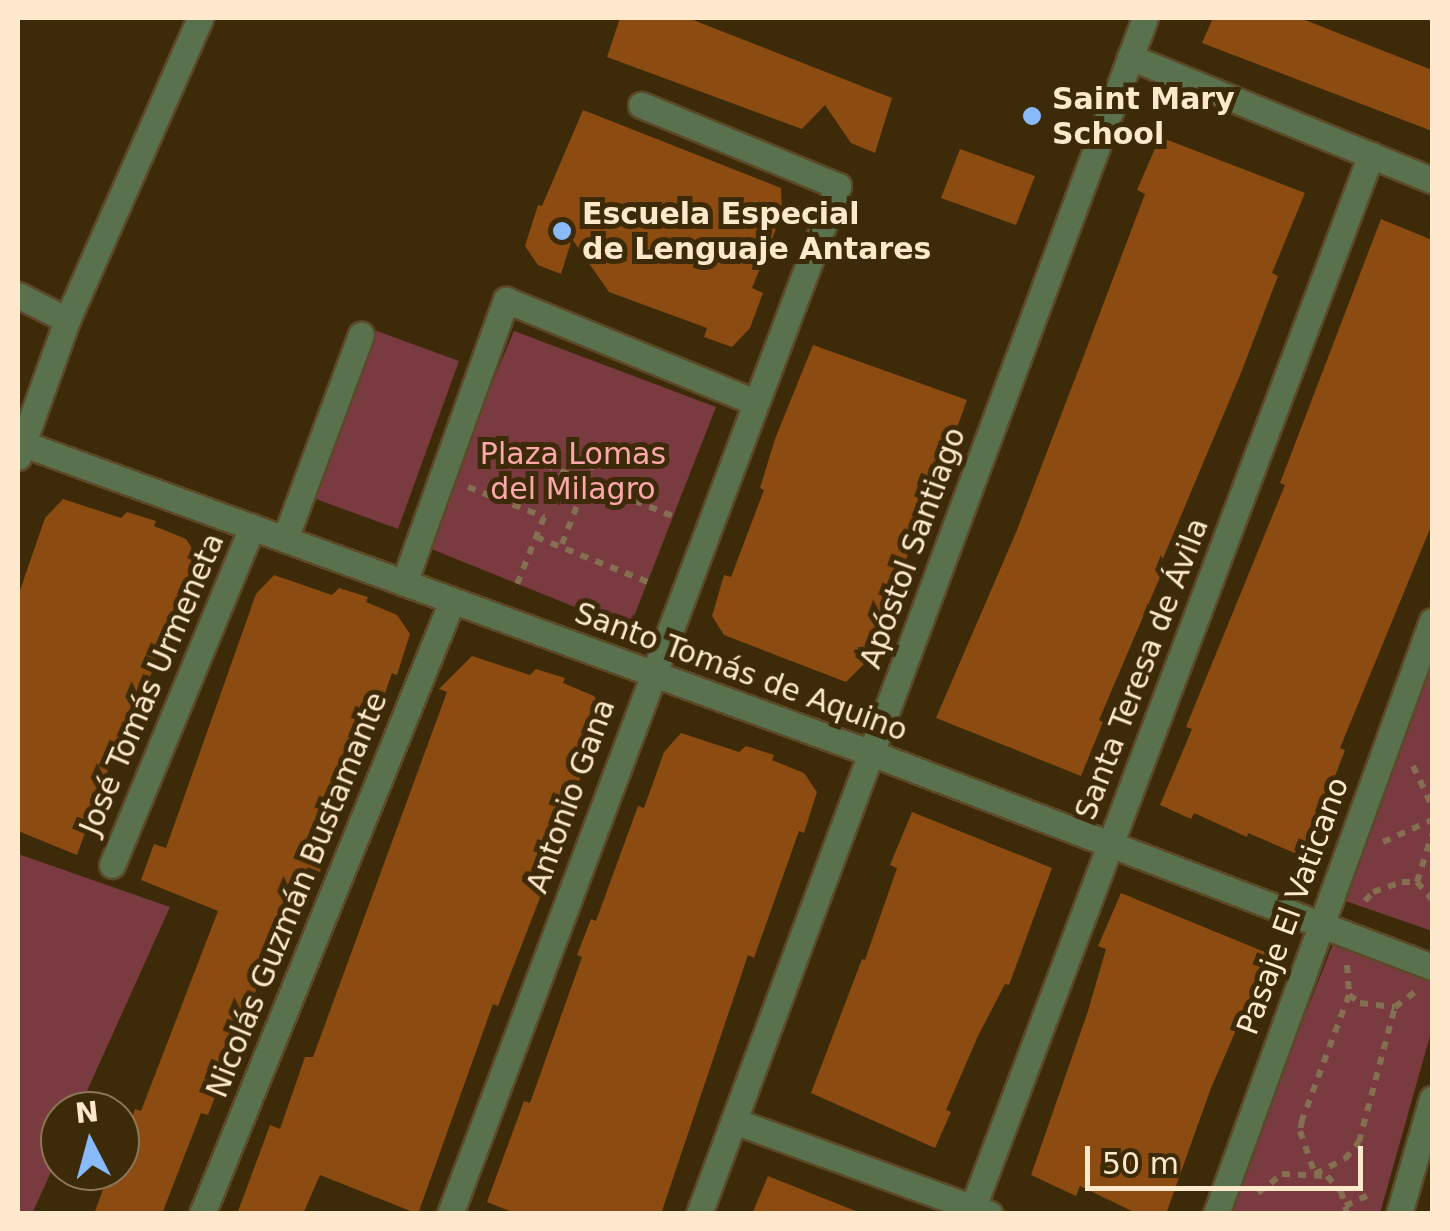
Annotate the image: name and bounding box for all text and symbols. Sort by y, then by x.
place label: Saint Mary School [1052,81,1235,152]
marker: Saint Mary School [1021,105,1043,127]
place label: Escuela Especial de Lenguaje Antares [582,196,931,266]
marker: Escuela Especial de Lenguaje Antares [551,220,573,242]
street label: Apóstol Santiago [853,423,973,673]
park label: Plaza Lomas del Milagro [480,436,666,506]
street label: Santa Teresa de Ávila [1068,513,1216,825]
street label: José Tomás Urmeneta [72,528,232,840]
street label: Santo Tomás de Aquino [570,595,912,749]
street label: Nicolás Guzmán Bustamante [199,687,395,1103]
street label: Antonio Gana [519,694,623,898]
street label: Pasaje El Vaticano [1230,772,1356,1040]
north arrow [40,1091,140,1191]
text: N [74,1095,100,1130]
scale bar [1090,1126,1368,1188]
text: 50 m [1102,1146,1179,1181]

